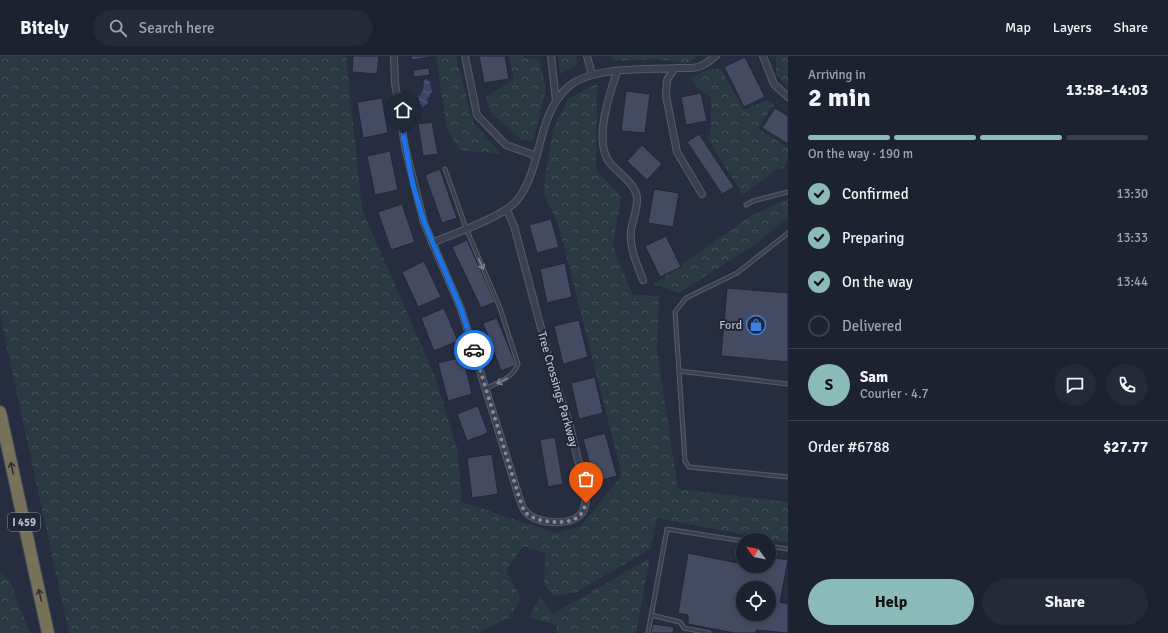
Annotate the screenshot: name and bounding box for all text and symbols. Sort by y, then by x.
search box [93,10,373,46]
text: Bitely [20,16,69,40]
icon: search [107,17,129,39]
text: Search here [139,19,214,37]
text: Map [1005,19,1031,36]
text: Layers [1053,19,1092,36]
text: Share [1114,19,1148,36]
text: Arriving in [808,67,866,83]
text: 13:58–14:03 [1066,81,1148,99]
text: 2 min [808,82,871,114]
pin [386,93,420,134]
icon: home [392,99,414,121]
text: On the way · 190 m [808,146,913,162]
icon: check [808,183,830,205]
text: Confirmed [842,185,909,203]
text: 13:30 [1116,186,1148,202]
icon: check [808,227,830,249]
text: Preparing [842,229,905,247]
text: 13:33 [1116,230,1148,246]
one-way arrow [478,258,485,270]
icon: check [808,271,830,293]
text: On the way [842,273,913,291]
text: 13:44 [1116,274,1148,290]
shop icon: Ford [745,314,767,336]
text: Delivered [842,317,902,335]
place label: Ford [719,318,742,333]
courier [454,330,494,370]
street label: Tree Crossings Parkway [534,330,581,449]
icon: car [463,339,485,361]
button: chat [1054,364,1096,406]
button: phone [1106,364,1148,406]
text: Sam [860,368,888,386]
text: S [825,376,833,394]
one-way arrow [496,377,508,385]
text: Courier · 4.7 [860,386,929,402]
text: Order #6788 [808,438,890,456]
text: $27.77 [1103,438,1148,456]
one-way arrow [8,462,16,475]
pin [569,462,603,503]
icon: bag [575,468,597,490]
road number: I 459 [8,513,40,531]
north arrow [736,533,776,573]
map controls [736,533,776,621]
button: Help [808,579,974,625]
button: Share [982,579,1148,625]
button: locate [736,581,776,621]
one-way arrow [36,589,44,602]

